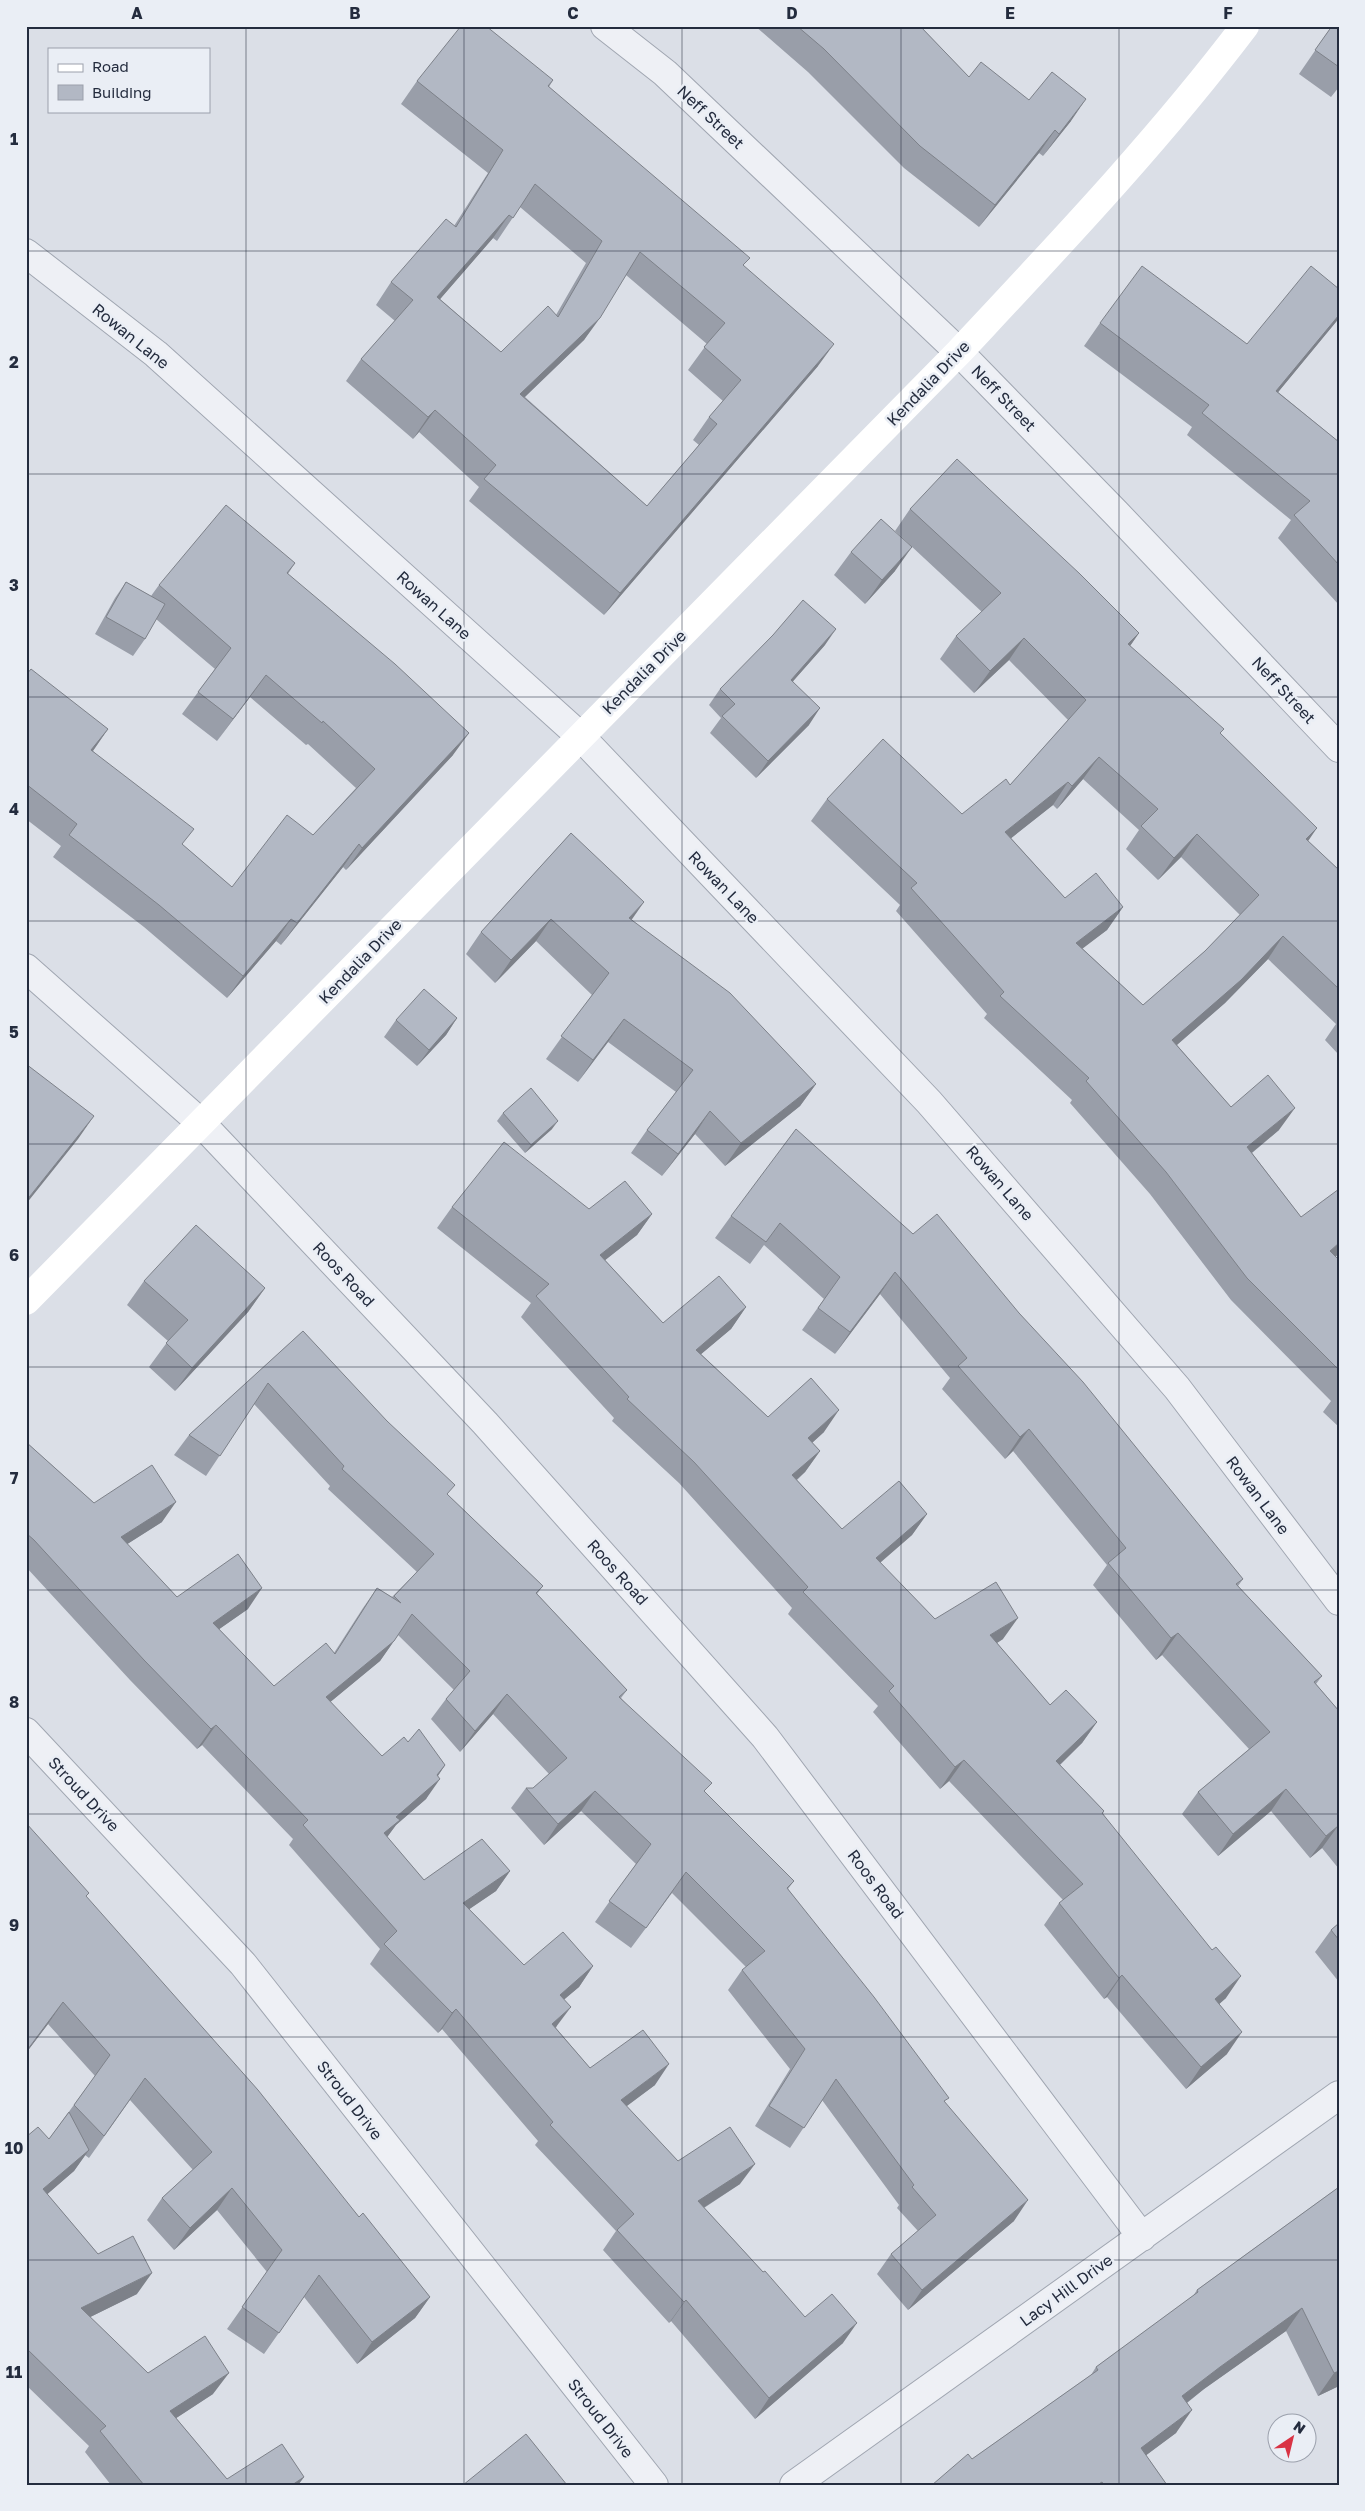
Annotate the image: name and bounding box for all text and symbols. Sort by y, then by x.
text: A [131,3,143,23]
text: B [349,3,361,23]
text: C [567,3,579,23]
text: D [786,3,798,23]
text: E [1005,3,1015,23]
text: F [1223,3,1233,23]
legend [48,48,210,112]
text: Road [92,57,129,75]
street label: Neff Street [673,81,749,153]
text: Building [92,83,152,101]
text: 1 [10,129,18,149]
street label: Rowan Lane [89,299,173,373]
street label: Kendalia Drive [882,336,974,430]
text: 2 [9,352,19,372]
street label: Neff Street [967,361,1041,435]
street label: Rowan Lane [393,566,475,644]
text: 3 [9,575,19,595]
street label: Kendalia Drive [598,626,690,718]
street label: Neff Street [1248,652,1320,728]
text: 4 [9,799,19,819]
street label: Rowan Lane [684,847,764,927]
street label: Kendalia Drive [314,914,406,1008]
text: 5 [9,1022,19,1042]
street label: Rowan Lane [962,1141,1038,1225]
street label: Roos Road [309,1237,379,1311]
text: 6 [9,1245,19,1265]
street label: Rowan Lane [1222,1452,1294,1538]
text: 7 [10,1468,19,1488]
street label: Roos Road [583,1535,653,1609]
text: 8 [9,1692,19,1712]
street label: Stroud Drive [44,1752,124,1836]
street label: Roos Road [843,1845,909,1923]
text: 9 [9,1915,19,1935]
street label: Stroud Drive [313,2056,387,2144]
text: 10 [5,2138,23,2158]
street label: Lacy Hill Drive [1016,2250,1116,2330]
text: 11 [6,2362,22,2382]
street label: Stroud Drive [564,2374,638,2462]
north arrow [1268,2414,1318,2464]
text: N [1291,2417,1309,2437]

